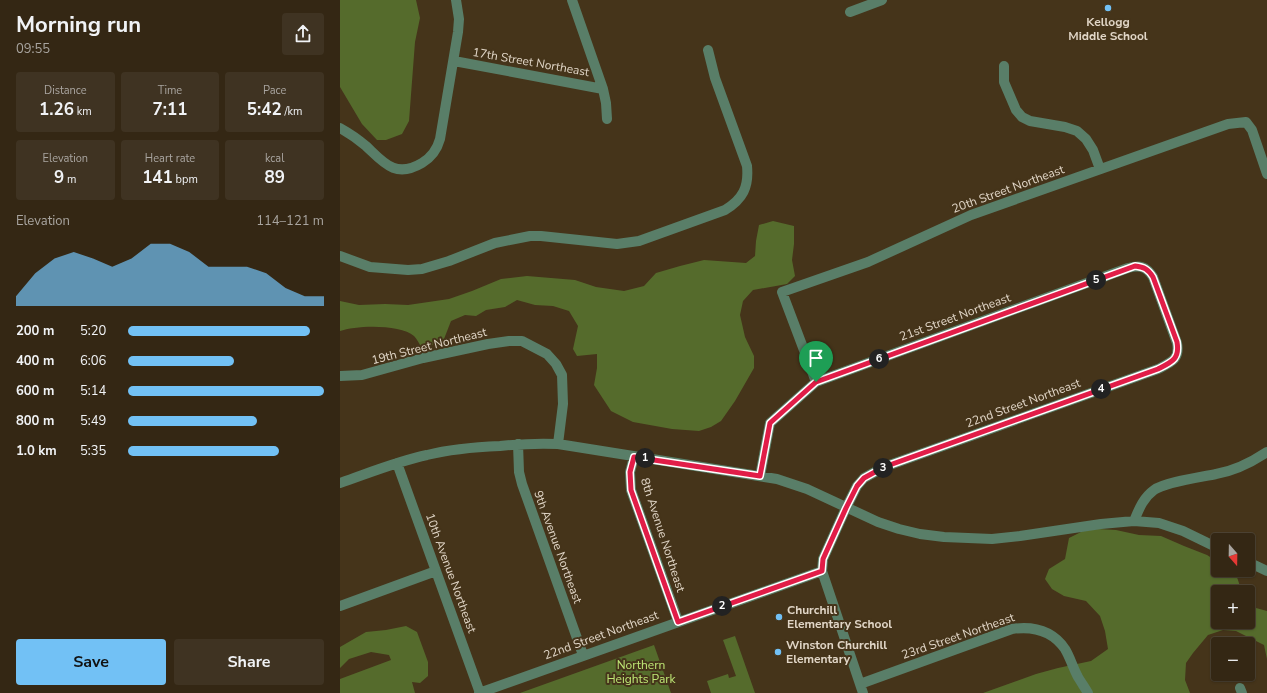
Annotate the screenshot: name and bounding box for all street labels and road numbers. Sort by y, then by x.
street label: 17th Street Northeast [471,44,591,80]
street label: 20th Street Northeast [950,161,1067,217]
street label: 21st Street Northeast [897,289,1013,345]
street label: 19th Street Northeast [370,324,489,368]
street label: 22nd Street Northeast [963,375,1083,431]
street label: 8th Avenue Northeast [637,476,689,595]
street label: 9th Avenue Northeast [530,488,586,606]
street label: 10th Avenue Northeast [422,511,480,636]
street label: 22nd Street Northeast [541,607,661,663]
street label: 23rd Street Northeast [899,609,1017,663]

